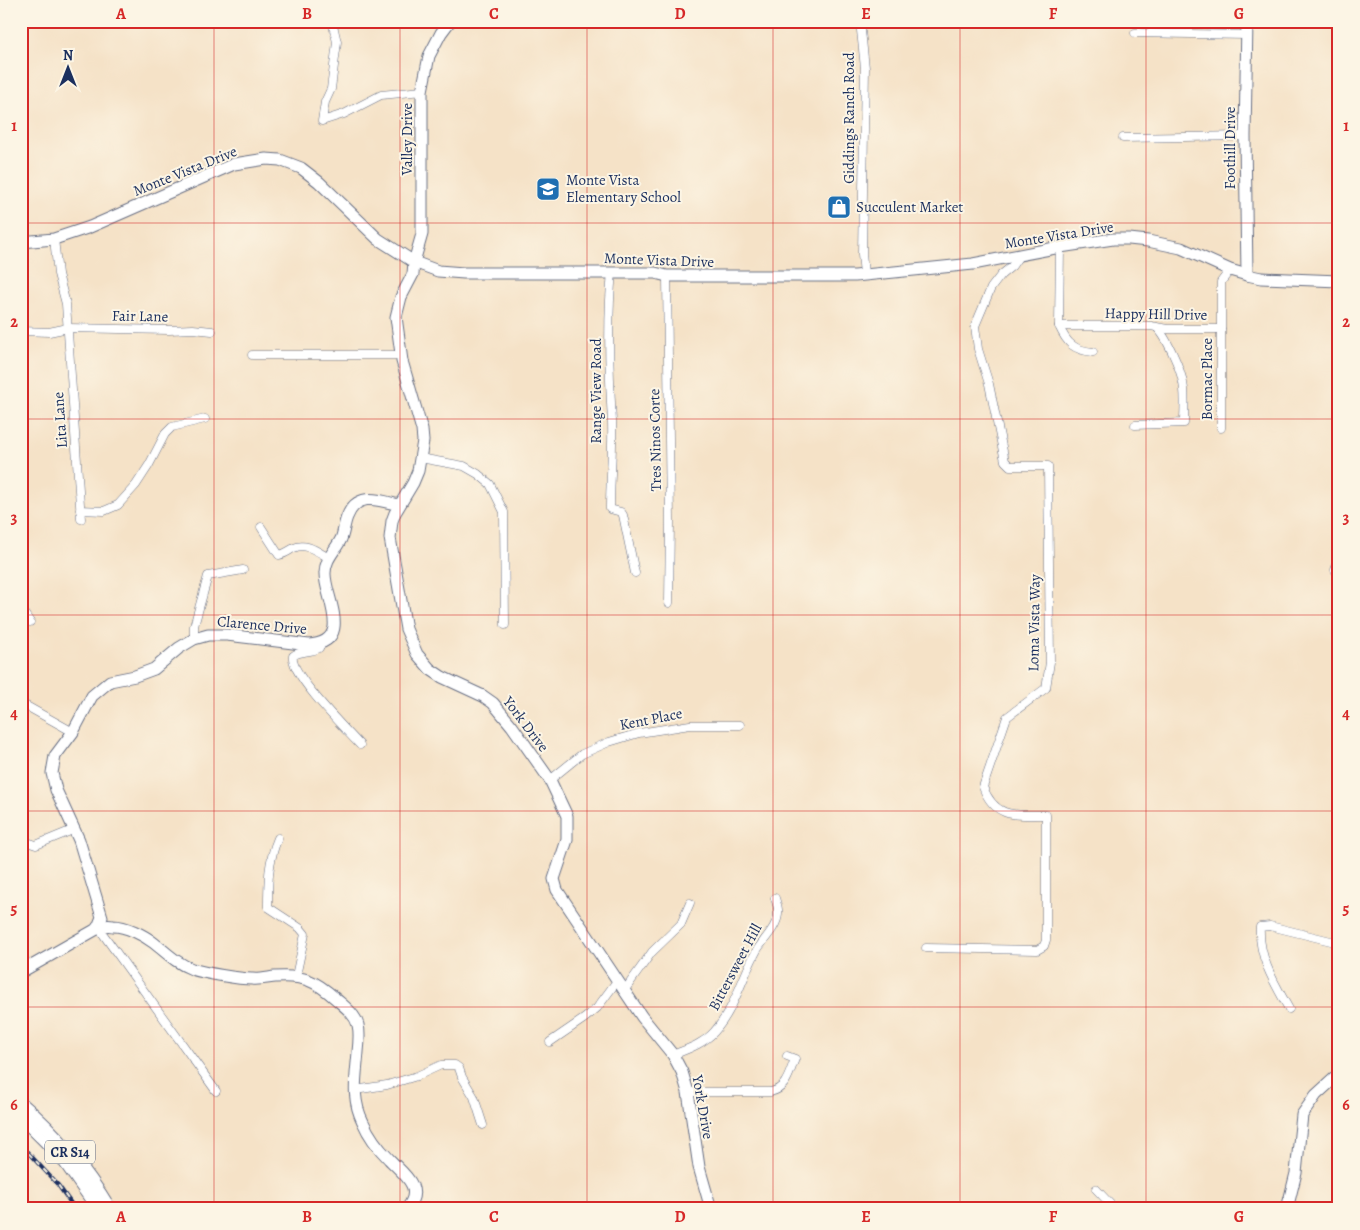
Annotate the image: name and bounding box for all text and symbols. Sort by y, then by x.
text: A [115,3,127,25]
text: B [302,3,312,25]
text: C [489,3,499,25]
text: D [674,3,686,25]
text: E [861,3,871,25]
text: F [1049,3,1058,25]
text: G [1234,3,1244,25]
north arrow [42,42,92,92]
text: N [63,46,73,65]
street label: Giddings Ranch Road [839,51,859,184]
street label: Valley Drive [397,103,417,176]
street label: Foothill Drive [1220,106,1240,190]
text: 1 [11,115,17,137]
text: 1 [1343,115,1349,137]
street label: Monte Vista Drive [130,141,240,201]
place label: Monte Vista Elementary School [566,170,681,207]
school or university icon: Monte Vista Elementary School [535,176,561,202]
shop icon: Succulent Market [826,194,852,220]
place label: Succulent Market [856,197,963,217]
street label: Monte Vista Drive [1003,216,1115,253]
street label: Monte Vista Drive [604,248,715,272]
street label: Happy Hill Drive [1105,303,1208,325]
street label: Fair Lane [112,306,169,326]
text: 2 [10,311,18,333]
text: 2 [1342,311,1350,333]
street label: Range View Road [586,337,606,444]
street label: Bormac Place [1197,337,1217,420]
street label: Tres Ninos Corte [644,388,666,491]
street label: Lita Lane [48,391,72,449]
text: 3 [11,507,18,529]
text: 3 [1343,507,1350,529]
street label: Loma Vista Way [1023,574,1045,672]
street label: Clarence Drive [216,611,308,639]
street label: York Drive [498,691,554,756]
text: 4 [10,703,18,725]
street label: Kent Place [618,703,684,735]
text: 4 [1342,703,1350,725]
text: 5 [11,898,18,920]
text: 5 [1343,898,1350,920]
street label: Bittersweet Hill [704,920,766,1014]
street label: York Drive [687,1072,719,1141]
text: 6 [10,1094,18,1116]
text: 6 [1342,1094,1350,1116]
road number: CR S14 [45,1140,95,1164]
text: A [115,1206,127,1228]
text: B [302,1206,312,1228]
text: C [489,1206,499,1228]
text: D [674,1206,686,1228]
text: E [861,1206,871,1228]
text: F [1049,1206,1058,1228]
text: G [1234,1206,1244,1228]

